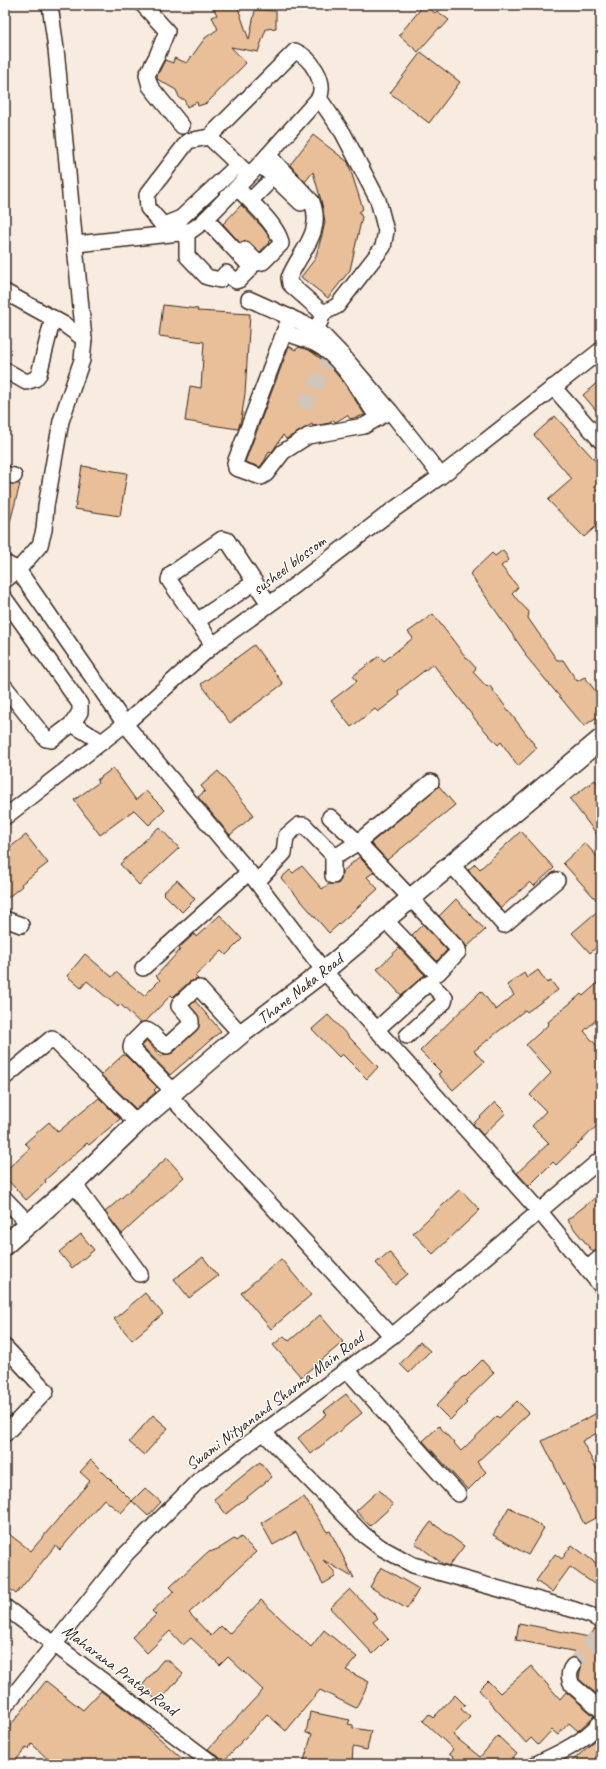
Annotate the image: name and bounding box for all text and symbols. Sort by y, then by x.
street label: susheel blossom [248,530,330,600]
street label: Thane Naka Road [253,948,349,1029]
street label: Swami Nityanand Sharma Main Road [182,1326,370,1475]
street label: Maharana Pratap Road [58,1620,184,1722]

